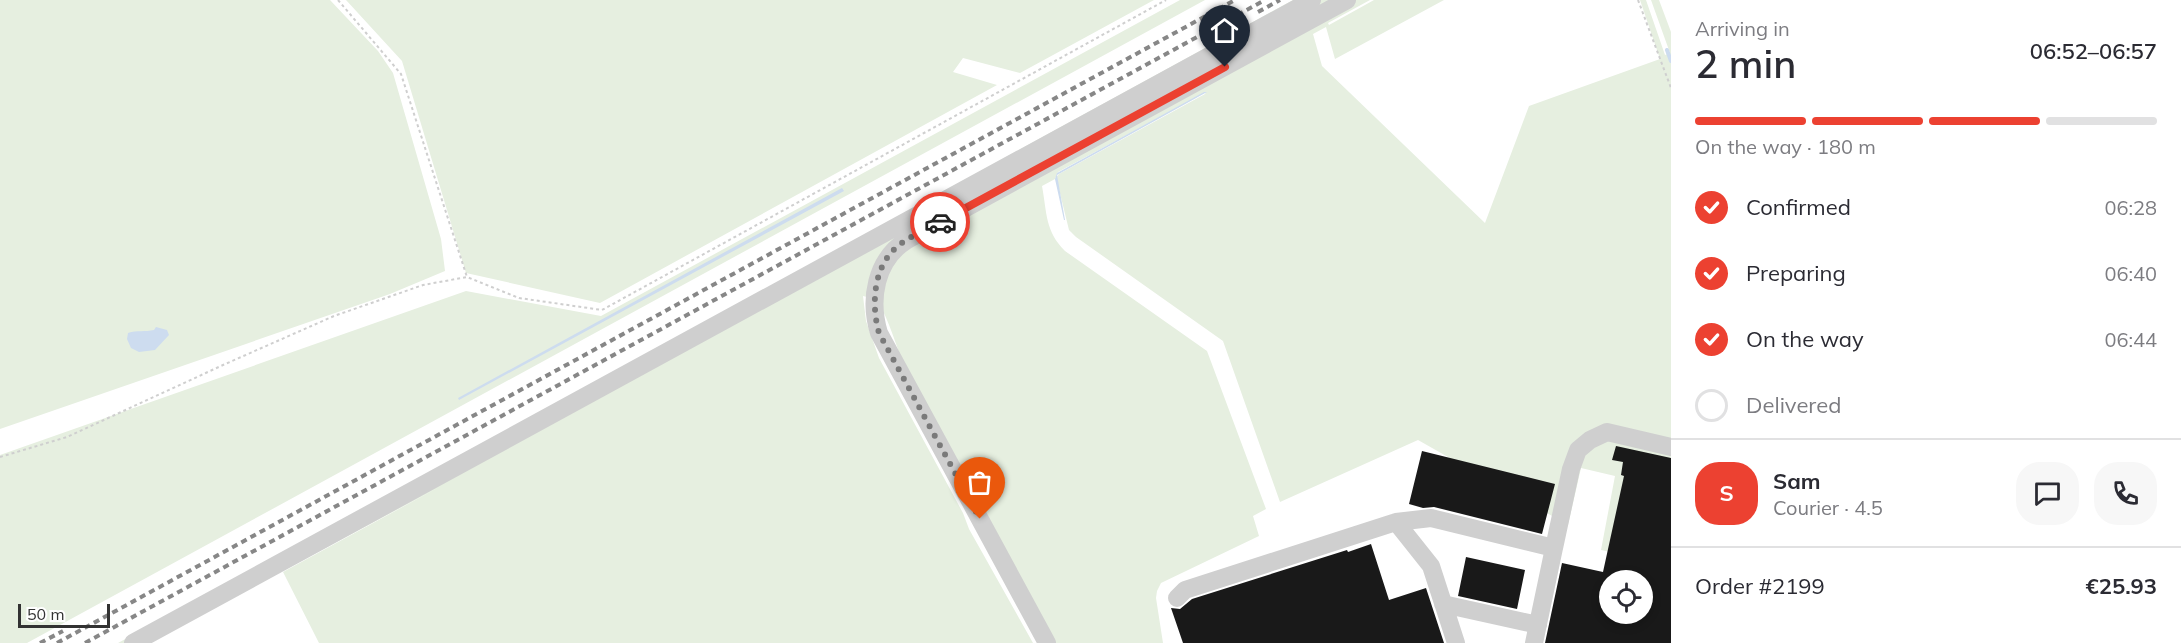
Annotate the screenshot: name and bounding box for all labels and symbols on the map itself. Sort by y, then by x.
pin [1199,5,1250,67]
courier [910,192,970,252]
pin [954,457,1005,519]
scale bar [18,601,110,628]

